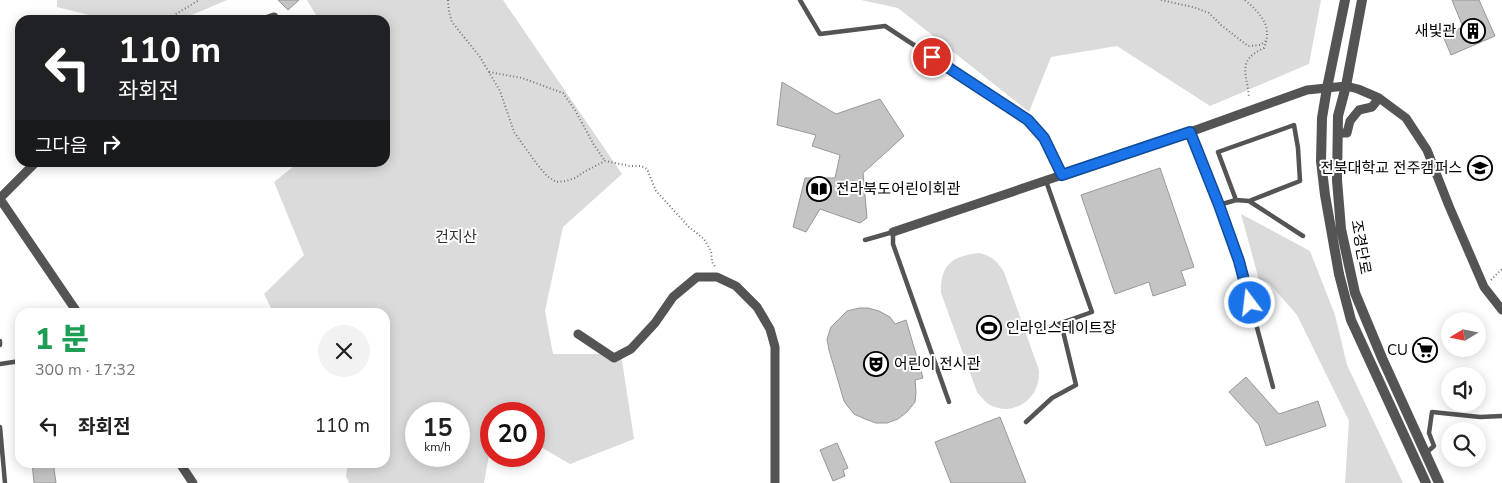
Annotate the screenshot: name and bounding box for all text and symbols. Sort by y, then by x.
building icon: 새빛관 [1460,18,1486,44]
place label: 새빛관 [1415,21,1456,41]
text: 110 m [118,27,221,74]
icon: left [35,35,100,100]
pin [911,36,953,78]
icon: arrive [918,43,946,71]
text: 좌회전 [118,76,179,106]
icon: right [97,130,125,158]
text: 그다음 [35,133,87,159]
school or university icon: 전북대학교 전주캠퍼스 [1467,155,1493,181]
place label: 전북대학교 전주캠퍼스 [1320,158,1462,178]
library icon: 전라북도어린이회관 [806,176,832,202]
place label: 전라북도어린이회관 [836,179,960,199]
street label: 조경단로 [1346,218,1376,276]
park label: 건지산 [435,227,477,247]
position arrow [1223,276,1275,328]
north arrow [1441,312,1486,358]
map controls [1441,312,1486,467]
sports icon: 인라인스테이트장 [976,315,1002,341]
place label: 인라인스테이트장 [1006,318,1117,338]
text: 1 분 [35,319,89,360]
button: close [318,325,370,377]
supermarket icon: CU [1412,337,1438,363]
place label: CU [1387,340,1408,360]
theatre icon: 어린이 전시관 [863,351,889,377]
place label: 어린이 전시관 [894,354,981,374]
text: 300 m · 17:32 [35,359,136,381]
button: sound [1441,367,1486,412]
speed limit sign: 20 [480,402,545,467]
text: 15 [422,411,453,445]
icon: left [35,412,63,440]
text: 110 m [315,413,370,439]
text: 좌회전 [78,414,130,440]
button: search [1441,422,1486,467]
text: km/h [424,439,451,455]

